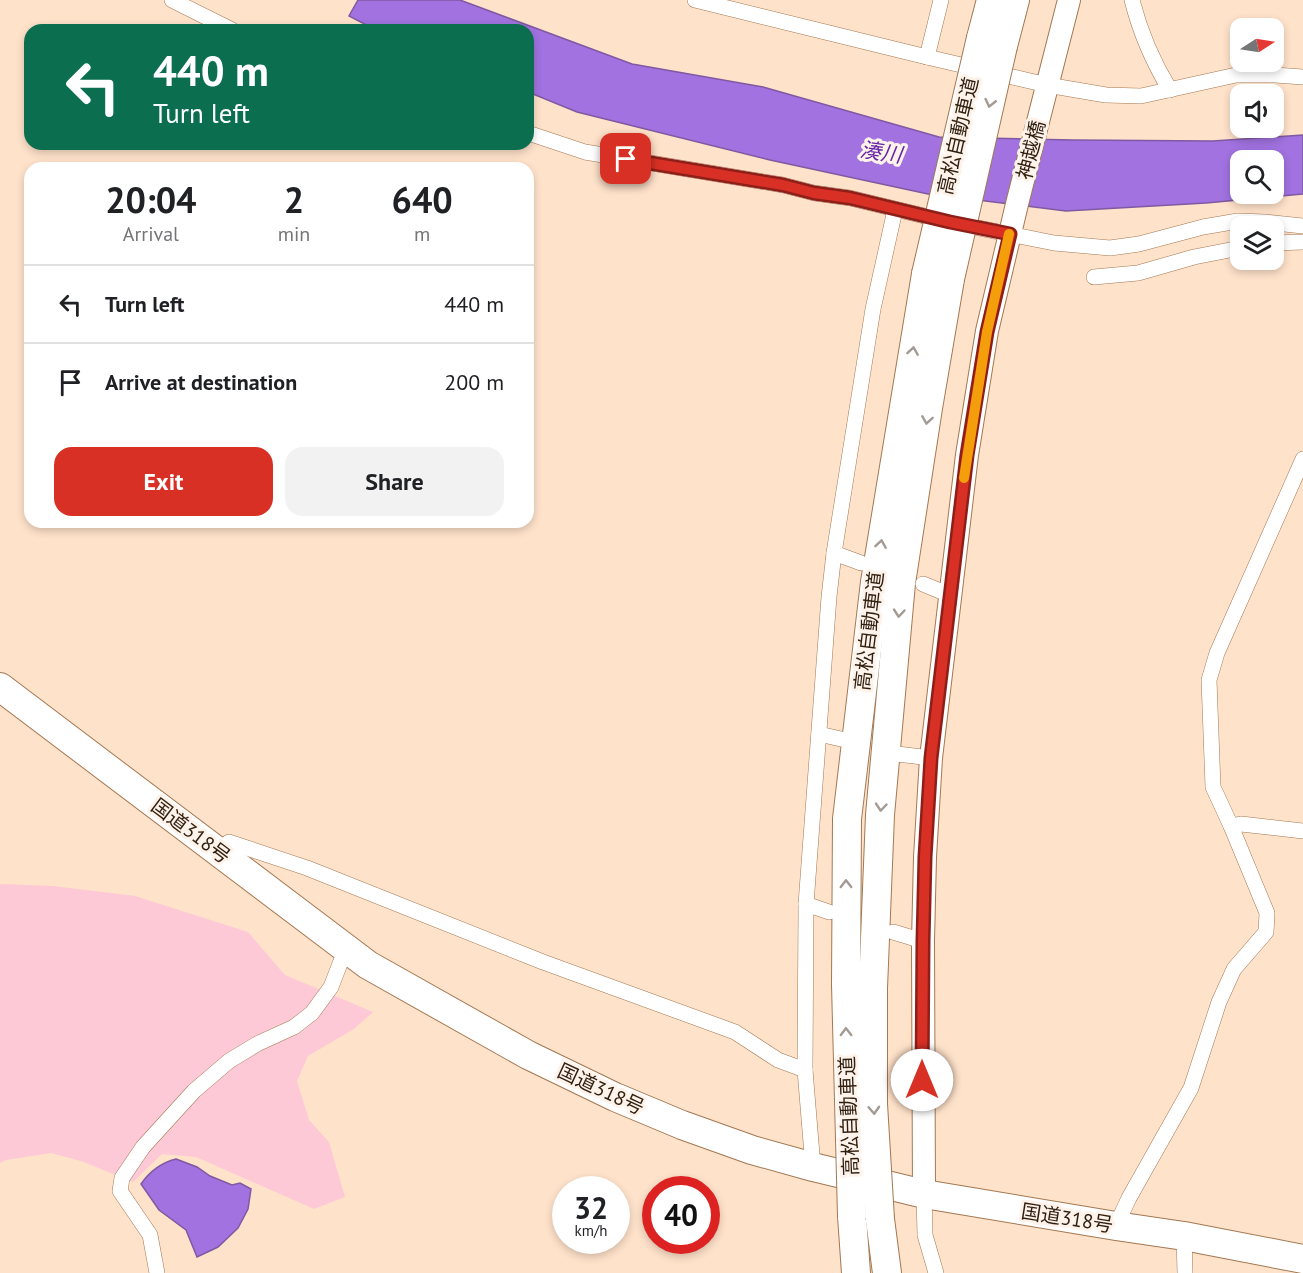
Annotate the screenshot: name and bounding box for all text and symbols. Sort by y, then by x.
north arrow [1230,18,1284,72]
map controls [1230,18,1284,270]
text: 440 m [153,43,269,98]
icon: left [54,48,132,126]
street label: 高松自動車道 [932,75,984,197]
button: sound [1230,84,1284,138]
text: Turn left [153,96,250,130]
one-way arrow [985,97,998,107]
street label: 神越橋 [1011,118,1051,182]
pin [600,133,651,184]
water label: 湊川 [858,136,906,169]
icon: arrive [609,142,642,175]
button: search [1230,150,1284,204]
text: 20:04 [105,176,197,223]
text: 2 [284,176,304,223]
text: 640 [392,176,453,223]
button: layers [1230,216,1284,270]
text: Arrival [123,221,179,247]
text: min [278,221,310,247]
text: m [414,221,430,247]
icon: left [54,288,87,321]
text: Turn left [105,290,185,318]
text: 440 m [444,290,504,318]
one-way arrow [906,347,919,357]
icon: arrive [54,366,87,399]
text: Arrive at destination [105,368,297,396]
text: 200 m [444,368,504,396]
one-way arrow [921,415,933,424]
button: Exit [54,447,273,516]
button: Share [285,447,504,516]
one-way arrow [874,539,887,549]
street label: 高松自動車道 [849,570,889,692]
one-way arrow [893,608,906,617]
street label: 国道318号 [146,793,236,869]
one-way arrow [875,802,888,811]
one-way arrow [840,879,852,888]
one-way arrow [840,1027,853,1036]
position arrow [890,1048,954,1112]
street label: 高松自動車道 [834,1056,864,1176]
street label: 国道318号 [553,1058,649,1120]
one-way arrow [867,1105,880,1114]
speed limit sign: 40 [642,1176,720,1254]
text: 32 [574,1188,608,1227]
street label: 国道318号 [1019,1198,1115,1238]
text: km/h [575,1221,607,1240]

